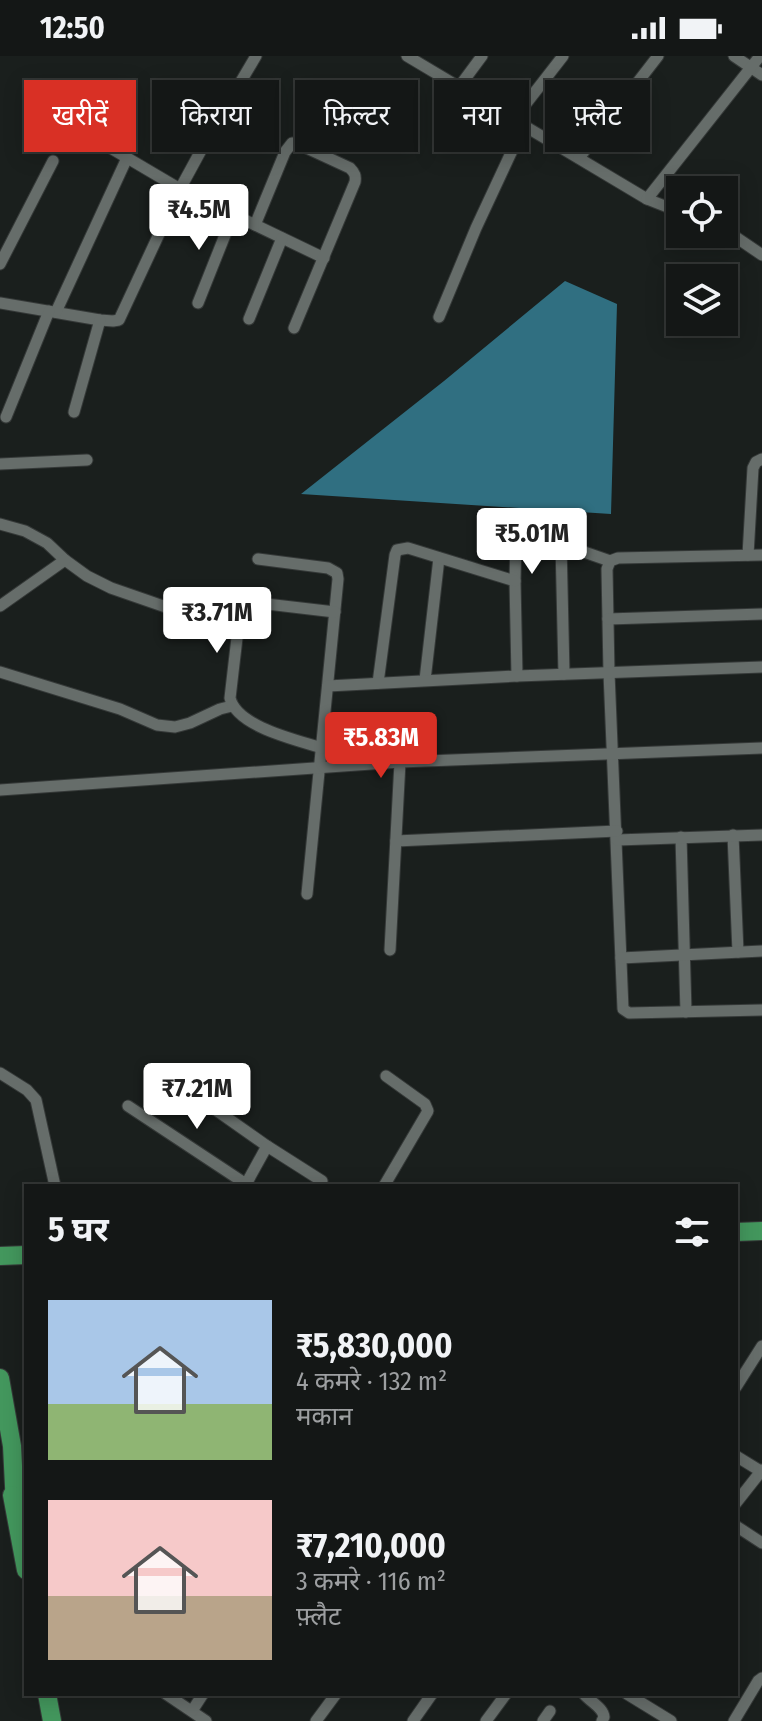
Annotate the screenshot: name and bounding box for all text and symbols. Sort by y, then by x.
text: 12:50 [40,10,105,46]
chip: खरीदें [24,80,136,152]
chip: किराया [152,80,279,152]
chip: फ़िल्टर [295,80,418,152]
chip: नया [434,80,529,152]
chip: फ़्लैट [545,80,650,152]
map controls [666,176,738,336]
button: locate [666,176,738,248]
pin: ₹4.5M [143,184,255,252]
text: ₹4.5M [167,194,231,225]
button: layers [666,264,738,336]
pin: ₹5.01M [467,508,597,576]
text: ₹5.01M [495,518,569,549]
pin: ₹3.71M [152,587,282,655]
text: ₹3.71M [181,597,253,628]
pin: ₹5.83M [316,712,446,780]
text: ₹5.83M [343,722,419,753]
pin: ₹7.21M [132,1063,262,1131]
text: ₹7.21M [161,1073,233,1104]
text: 5 घर [48,1209,109,1250]
icon: filters [670,1210,714,1254]
text: ₹5,830,000 [296,1325,453,1366]
icon: home [112,1332,208,1428]
text: 4 कमरे · 132 m² [296,1366,447,1397]
text: मकान [296,1401,353,1432]
text: ₹7,210,000 [296,1525,446,1566]
icon: home [112,1532,208,1628]
text: 3 कमरे · 116 m² [296,1566,446,1597]
text: फ़्लैट [296,1601,341,1632]

